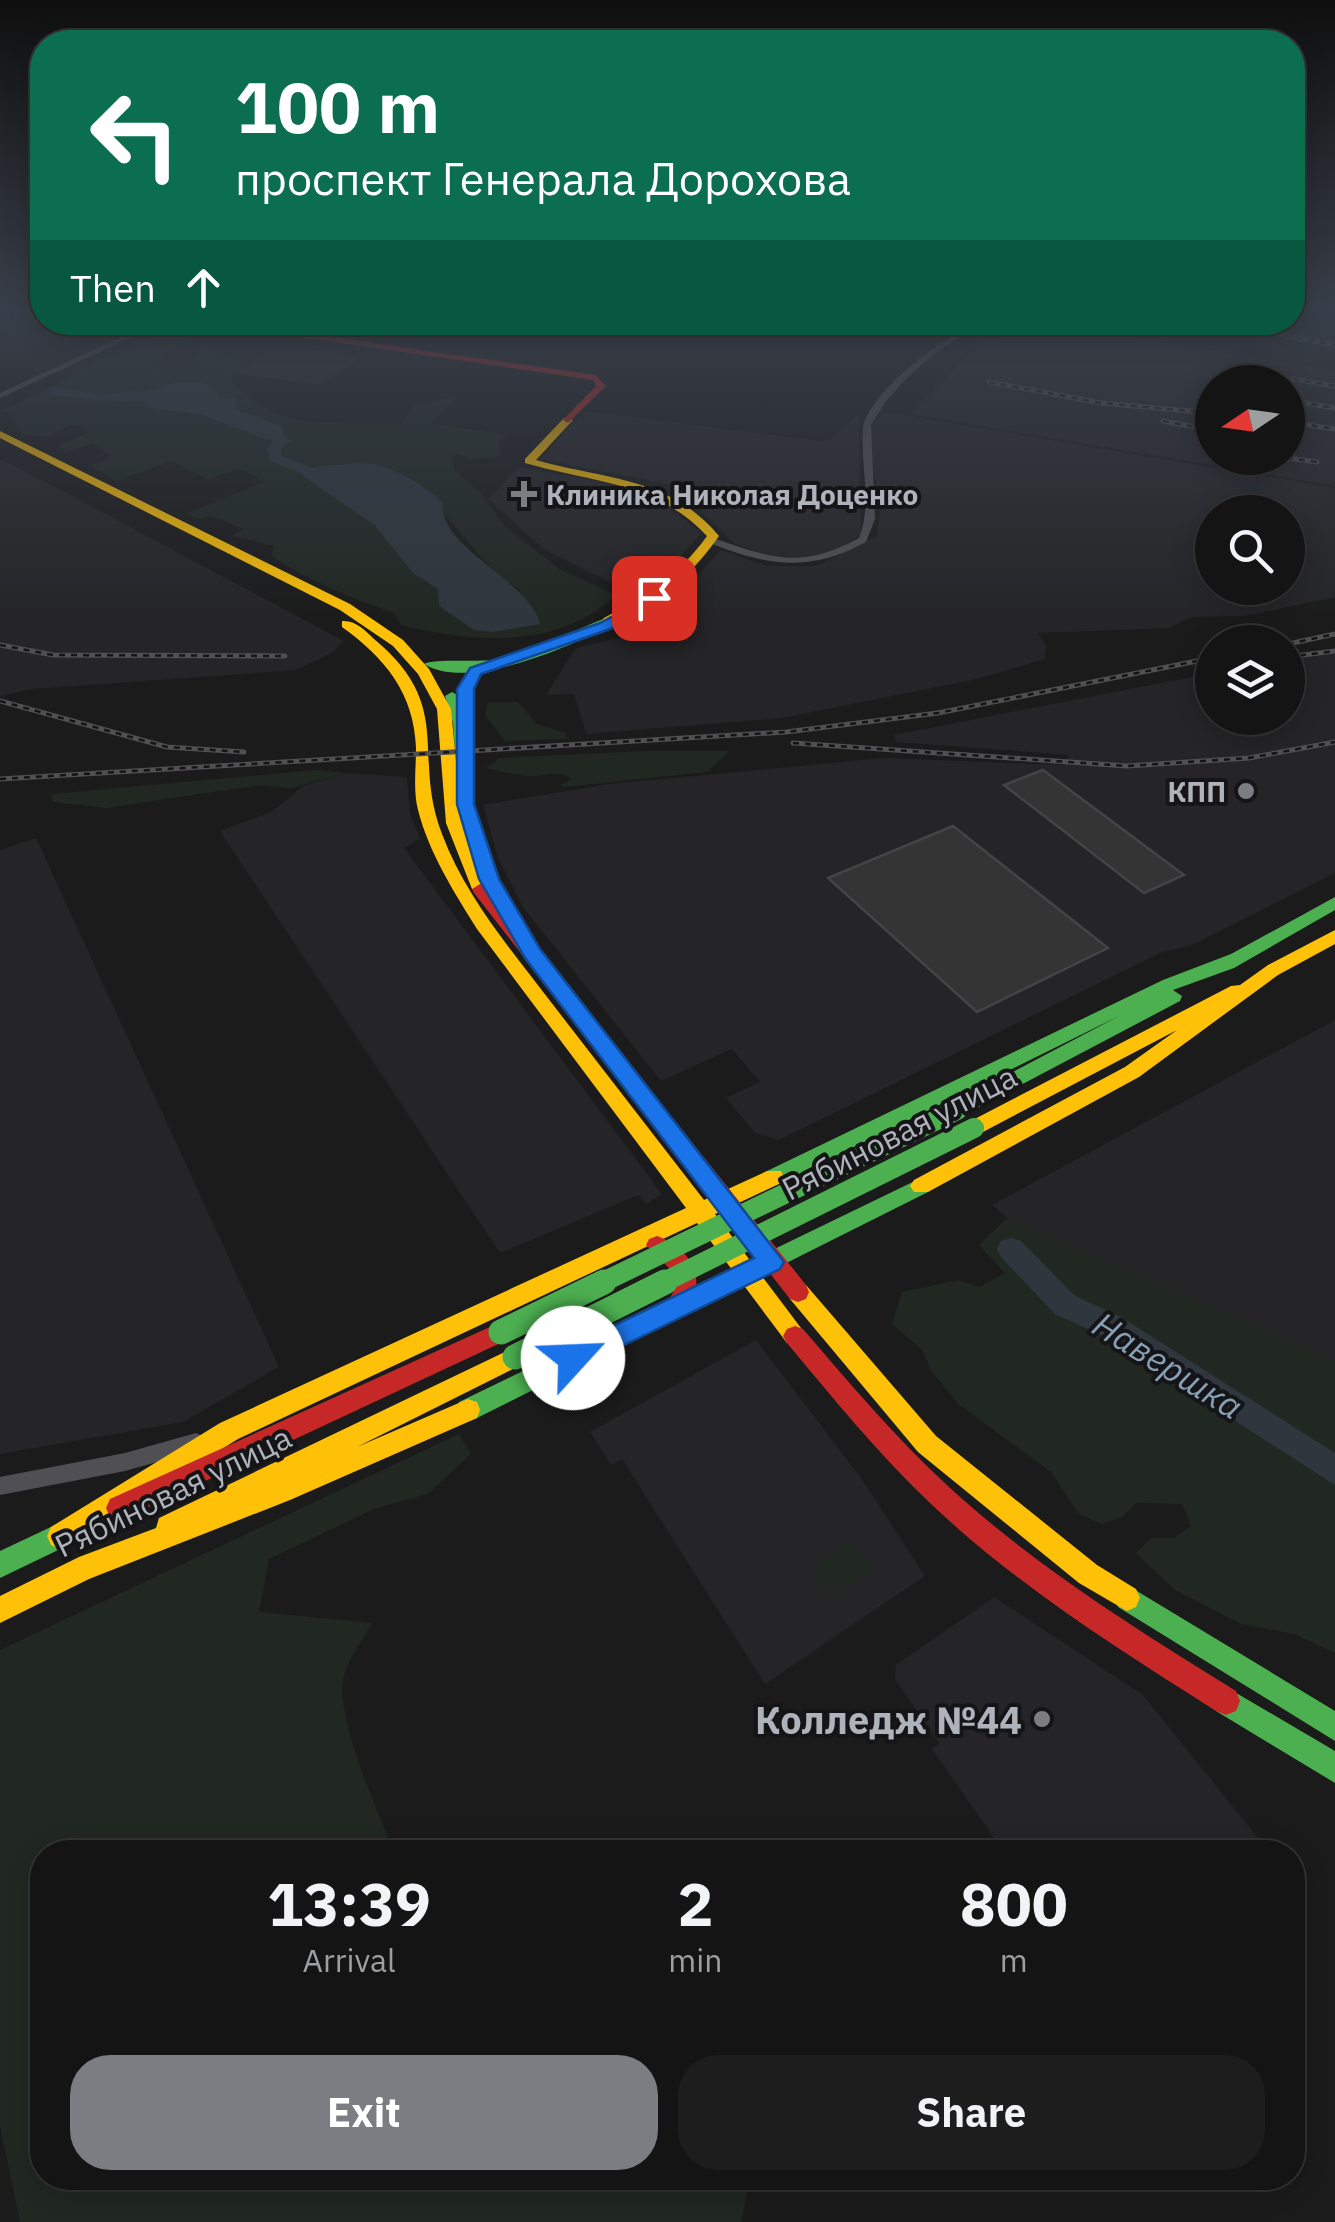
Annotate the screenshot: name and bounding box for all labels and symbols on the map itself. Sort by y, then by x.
north arrow [1195,365,1305,475]
place label: Клиника Николая Доценко [546,476,918,513]
marker: Клиника Николая Доценко [511,481,537,507]
pin [612,556,697,641]
place label: КПП [1167,773,1226,810]
marker: КПП [1235,780,1257,802]
street label: Рябиновая улица [775,1055,1023,1209]
water label: Навершка [1084,1301,1252,1429]
position arrow [521,1306,625,1410]
street label: Рябиновая улица [48,1416,298,1566]
place label: Колледж №44 [755,1695,1022,1744]
marker: Колледж №44 [1031,1708,1053,1730]

